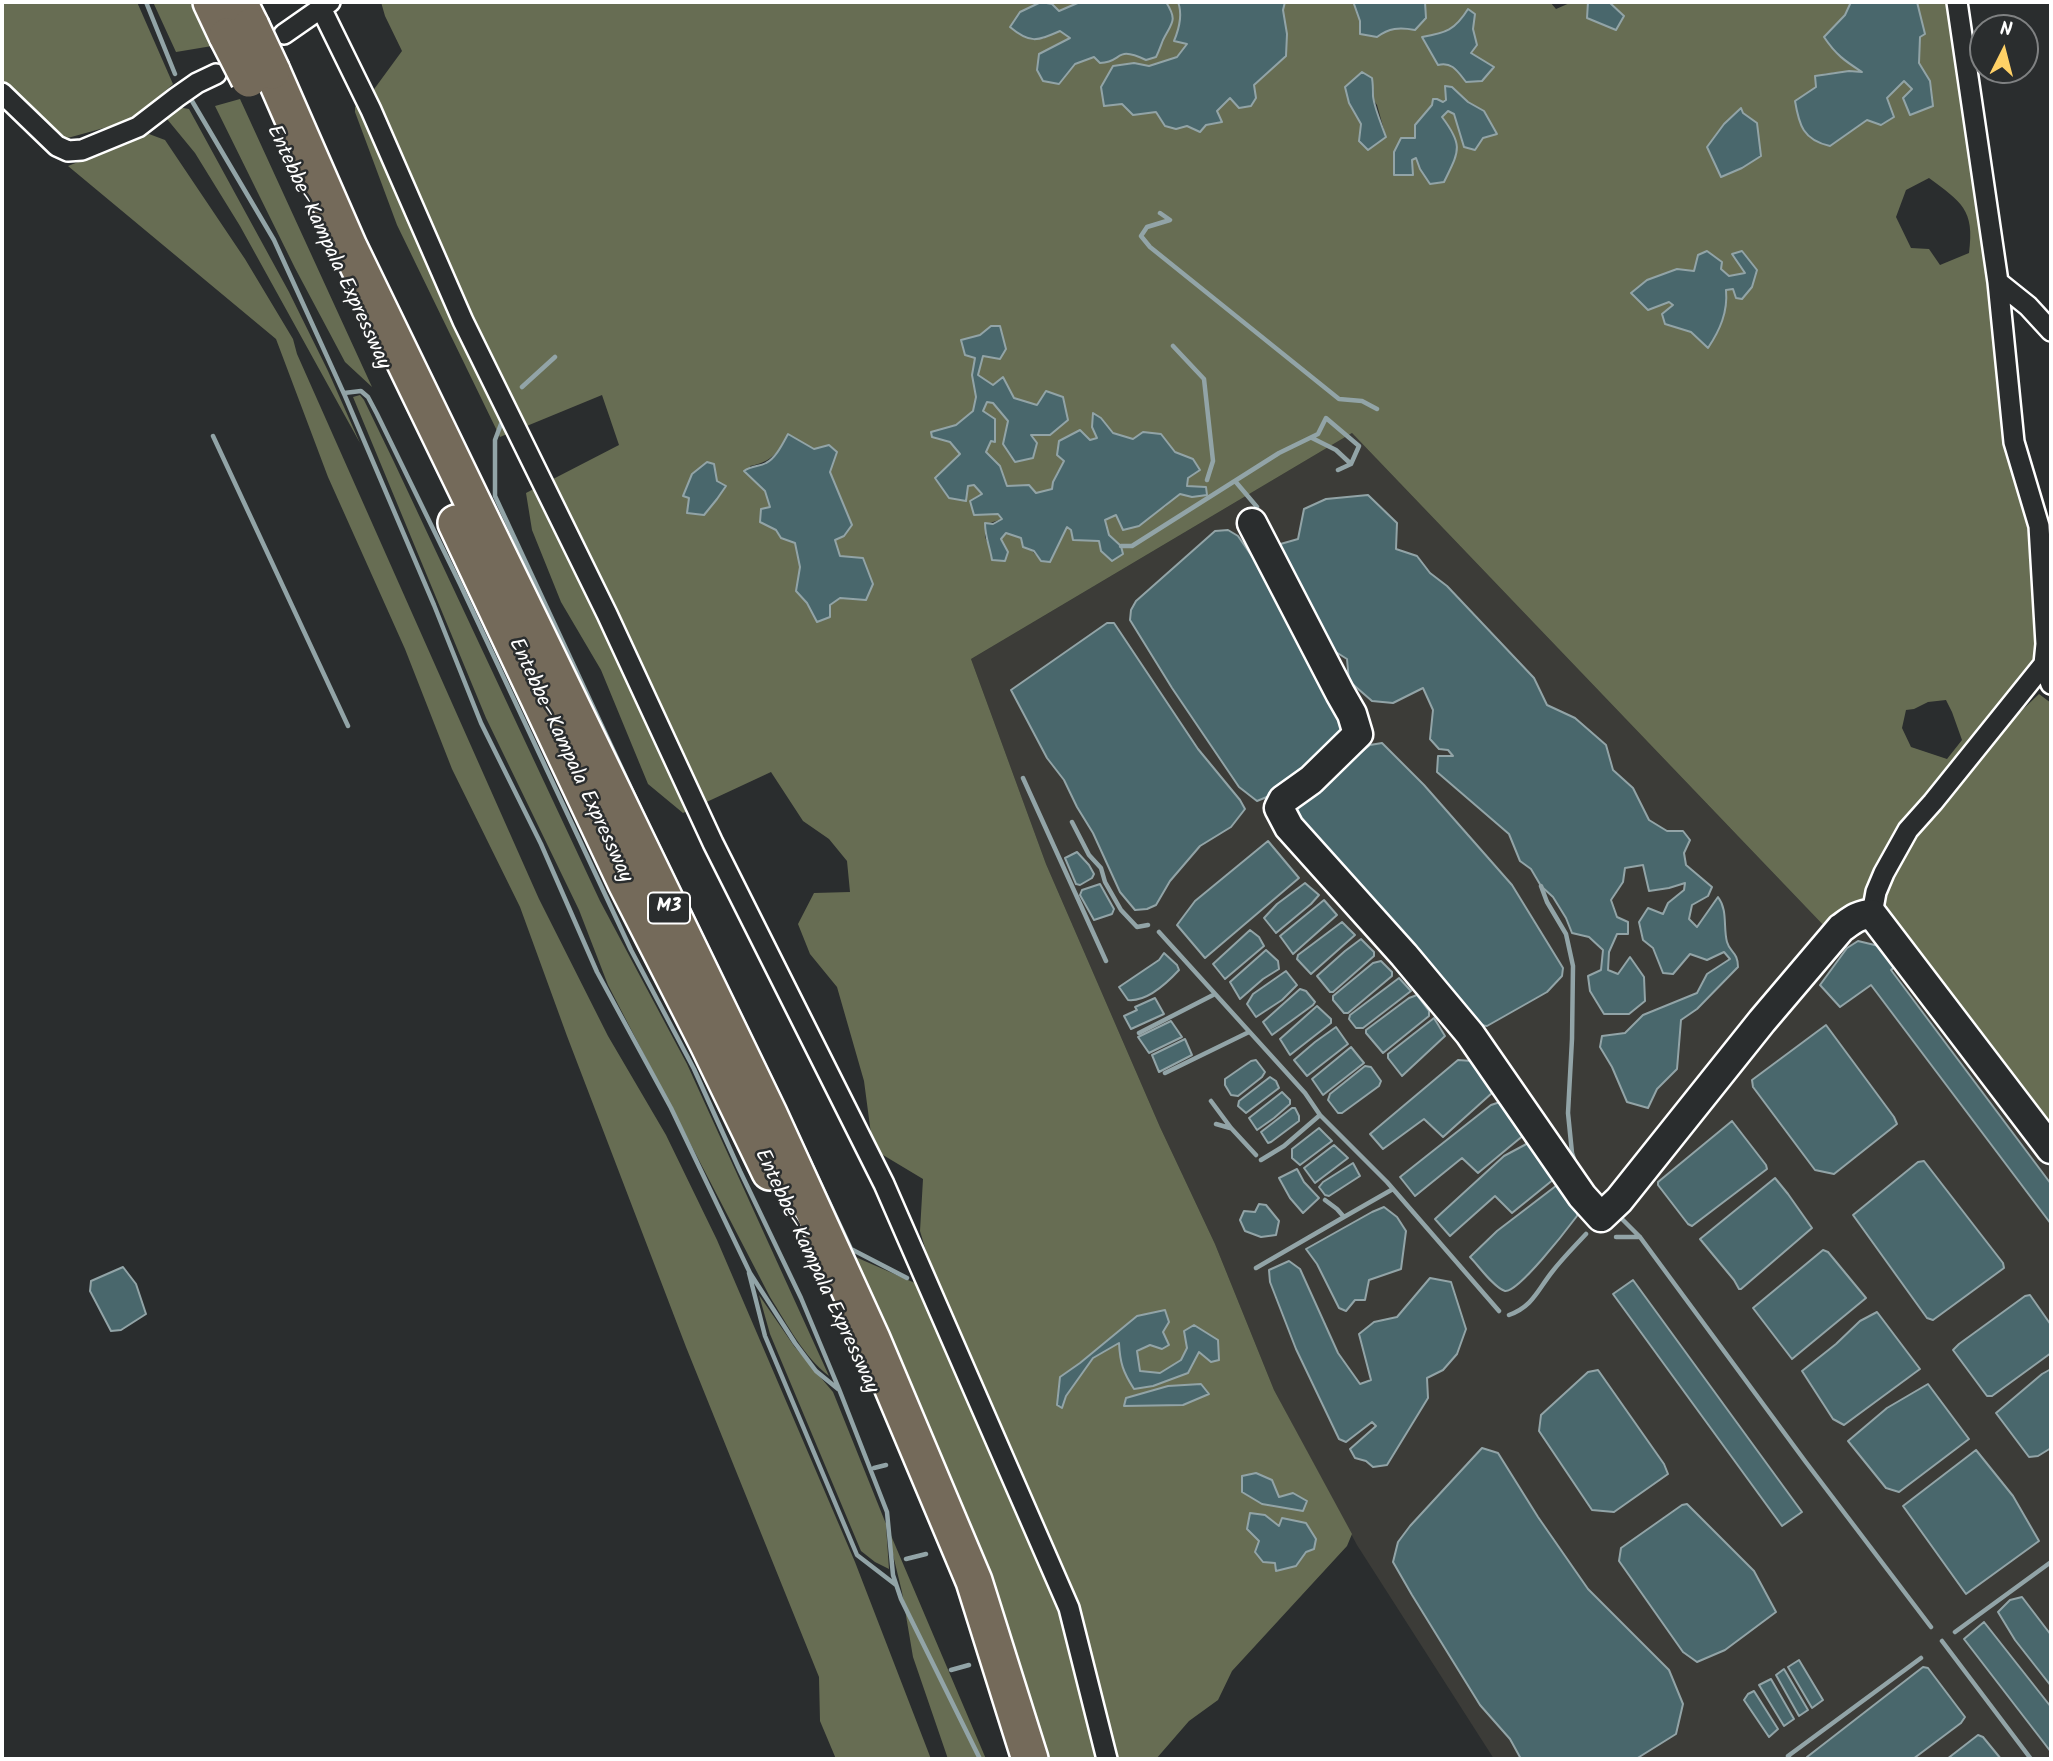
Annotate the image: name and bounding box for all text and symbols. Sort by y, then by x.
north arrow [1969,14,2039,84]
text: N [1998,15,2014,46]
street label: Entebbe–Kampala Expressway [259,122,395,374]
street label: Entebbe–Kampala Expressway [501,635,637,887]
road number: M3 [648,893,690,924]
street label: Entebbe–Kampala Expressway [747,1146,883,1398]

